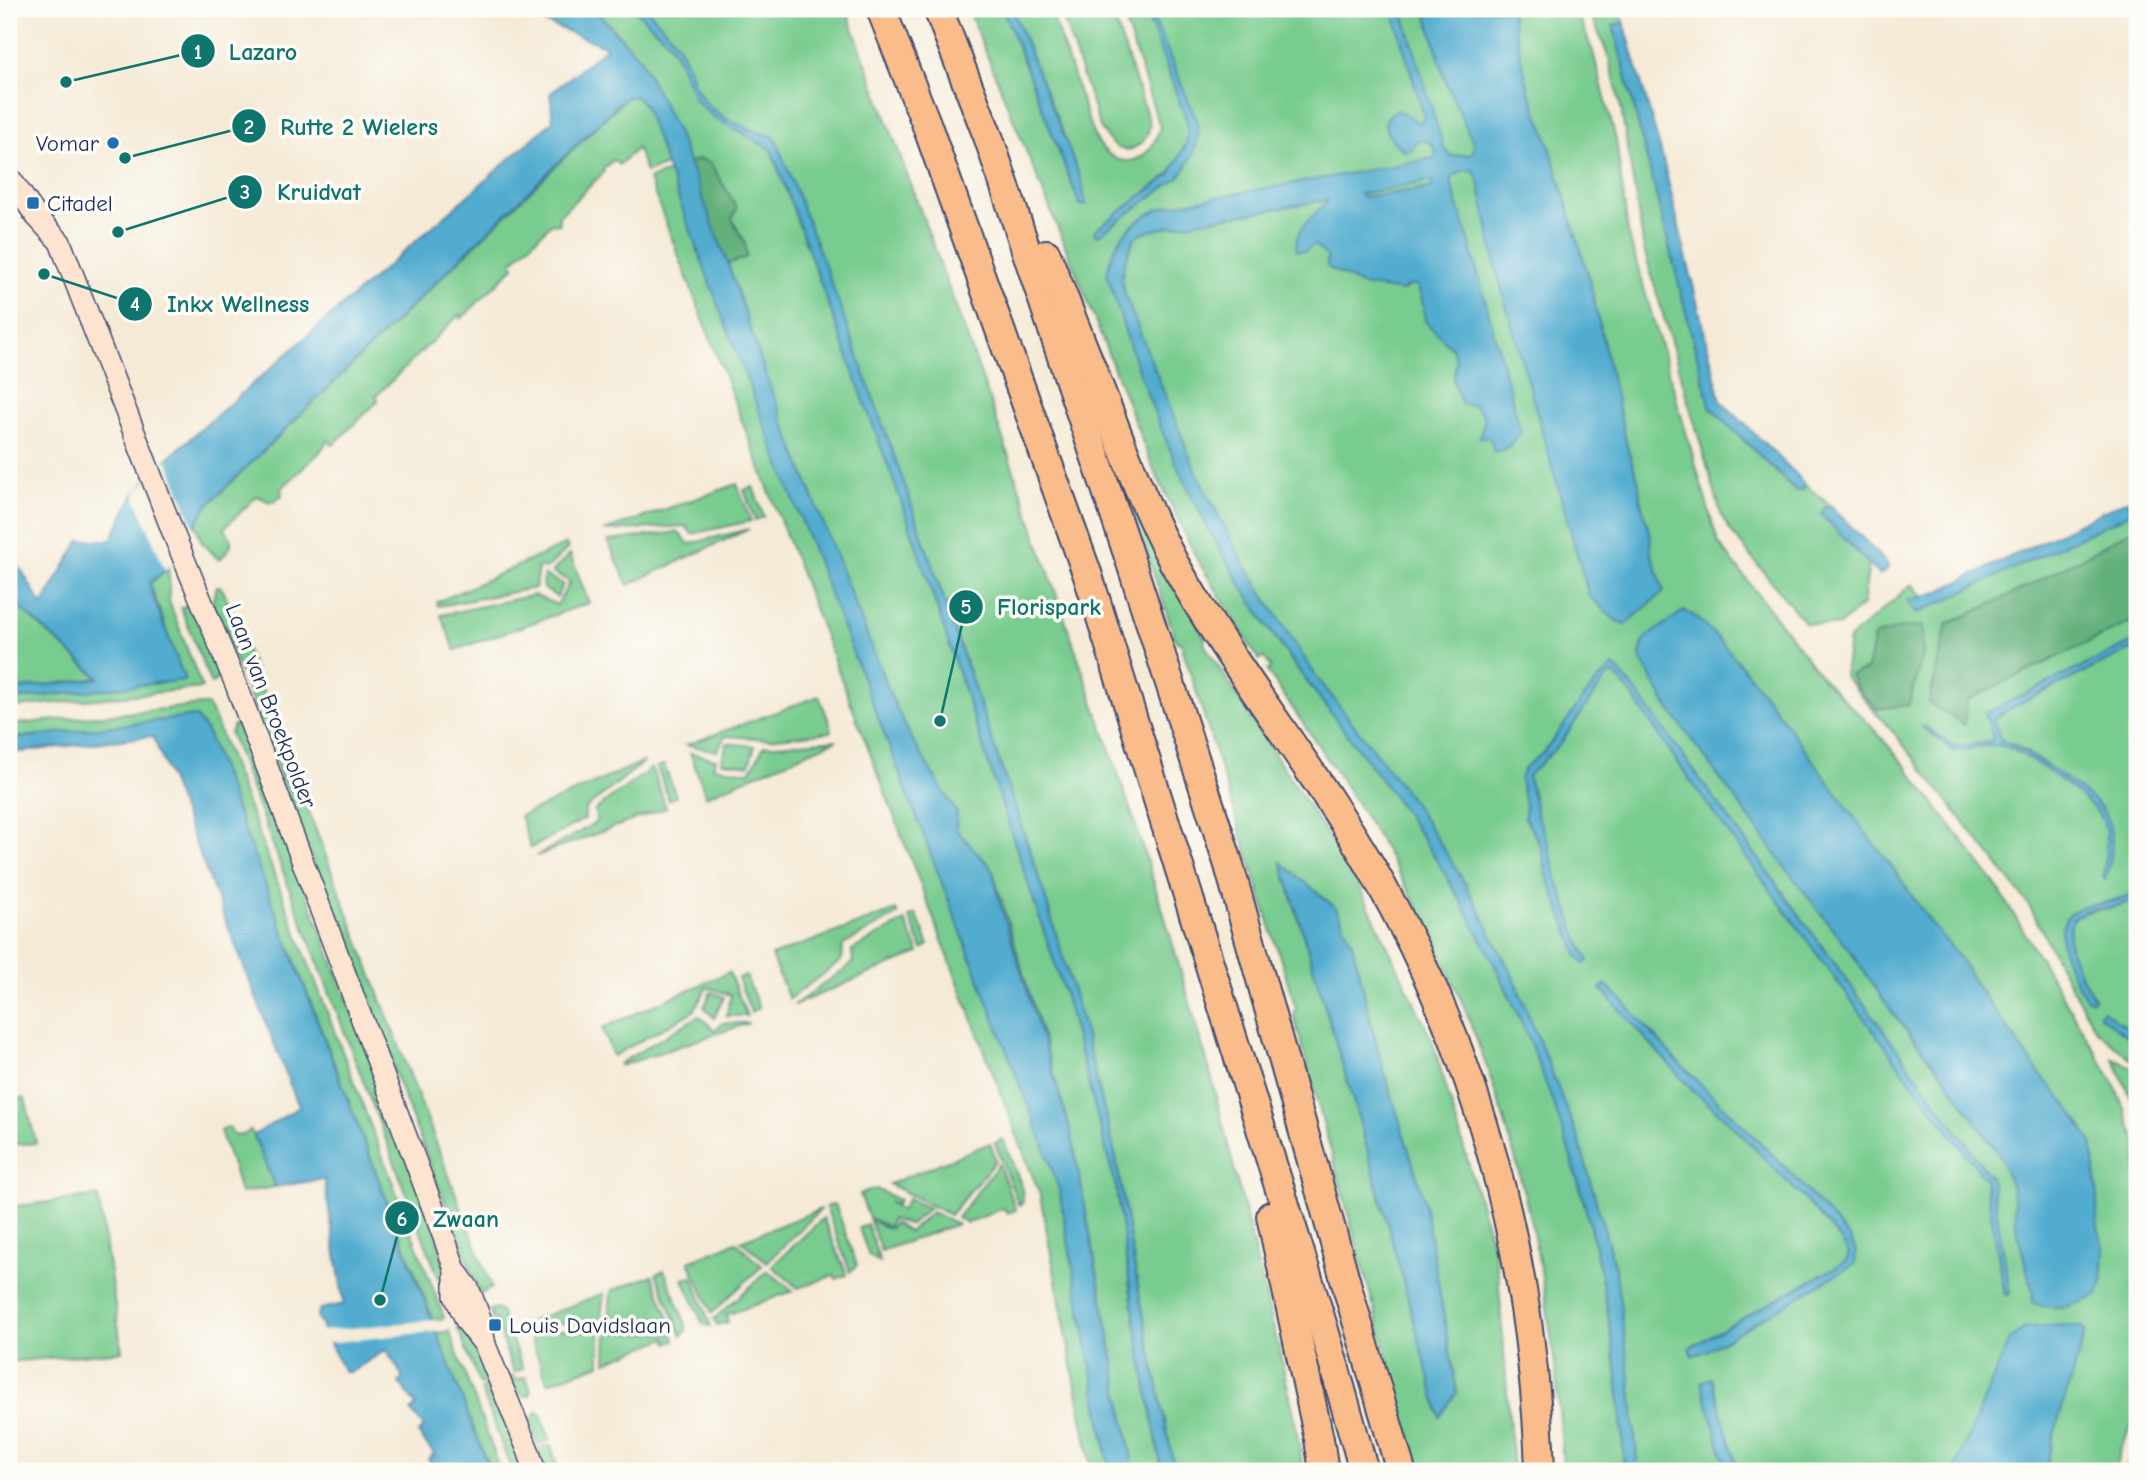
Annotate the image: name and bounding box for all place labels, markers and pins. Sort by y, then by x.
callout: Lazaro [180,29,312,74]
callout: Rutte 2 Wielers [231,104,452,149]
place label: Vomar [36,130,100,157]
marker: Vomar [105,135,121,151]
callout: Kruidvat [228,169,375,214]
place label: Citadel [47,190,113,217]
marker: Citadel [25,195,41,211]
callout: Inkx Wellness [117,281,323,326]
callout: Florispark [948,584,1115,629]
callout: Zwaan [384,1196,513,1241]
place label: Louis Davidslaan [509,1312,671,1339]
marker: Louis Davidslaan [487,1317,503,1333]

